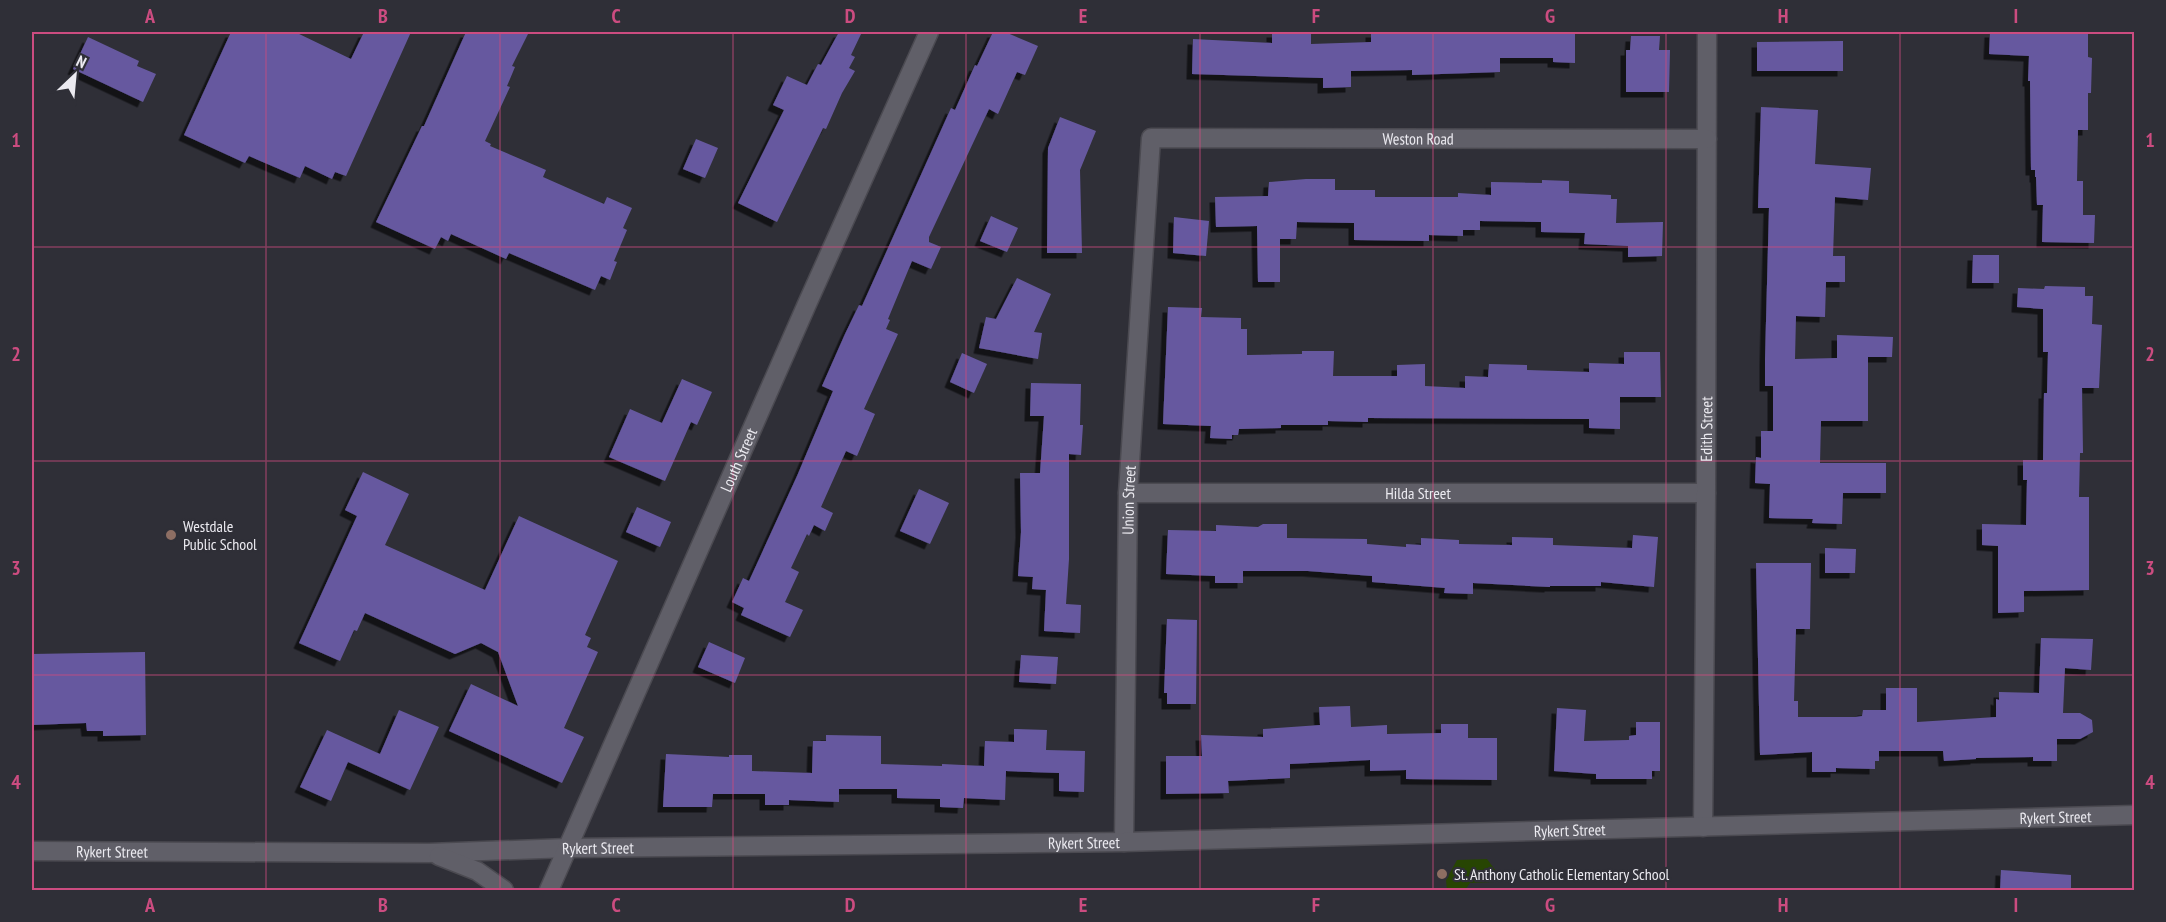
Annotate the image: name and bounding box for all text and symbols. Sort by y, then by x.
text: A [144,3,156,29]
text: B [378,3,388,29]
text: C [611,3,621,29]
text: D [845,3,856,29]
text: E [1079,3,1087,29]
text: F [1312,3,1320,29]
text: G [1545,3,1555,29]
text: H [1778,3,1788,29]
text: I [2014,3,2018,29]
north arrow [45,45,105,105]
text: N [73,51,90,72]
text: 1 [11,127,21,153]
text: 1 [2145,127,2155,153]
street label: Weston Road [1383,128,1454,149]
text: 2 [11,341,21,367]
text: 2 [2145,341,2155,367]
street label: Edith Street [1696,396,1716,462]
street label: Louth Street [716,424,761,495]
street label: Union Street [1118,464,1140,535]
street label: Hilda Street [1385,483,1451,503]
place label: Westdale Public School [183,516,257,554]
marker: Westdale Public School [164,528,178,542]
text: 3 [11,555,21,581]
text: 3 [2145,555,2155,581]
text: 4 [11,769,21,795]
text: 4 [2145,769,2155,795]
street label: Rykert Street [2019,806,2092,828]
street label: Rykert Street [1534,819,1606,841]
street label: Rykert Street [1048,832,1120,853]
street label: Rykert Street [562,837,634,858]
street label: Rykert Street [76,841,149,862]
place label: St. Anthony Catholic Elementary School [1454,864,1670,884]
marker: St. Anthony Catholic Elementary School [1435,867,1449,881]
text: A [144,892,156,918]
text: B [378,892,388,918]
text: C [611,892,621,918]
text: D [845,892,856,918]
text: E [1079,892,1087,918]
text: F [1312,892,1320,918]
text: G [1545,892,1555,918]
text: H [1778,892,1788,918]
text: I [2014,892,2018,918]

